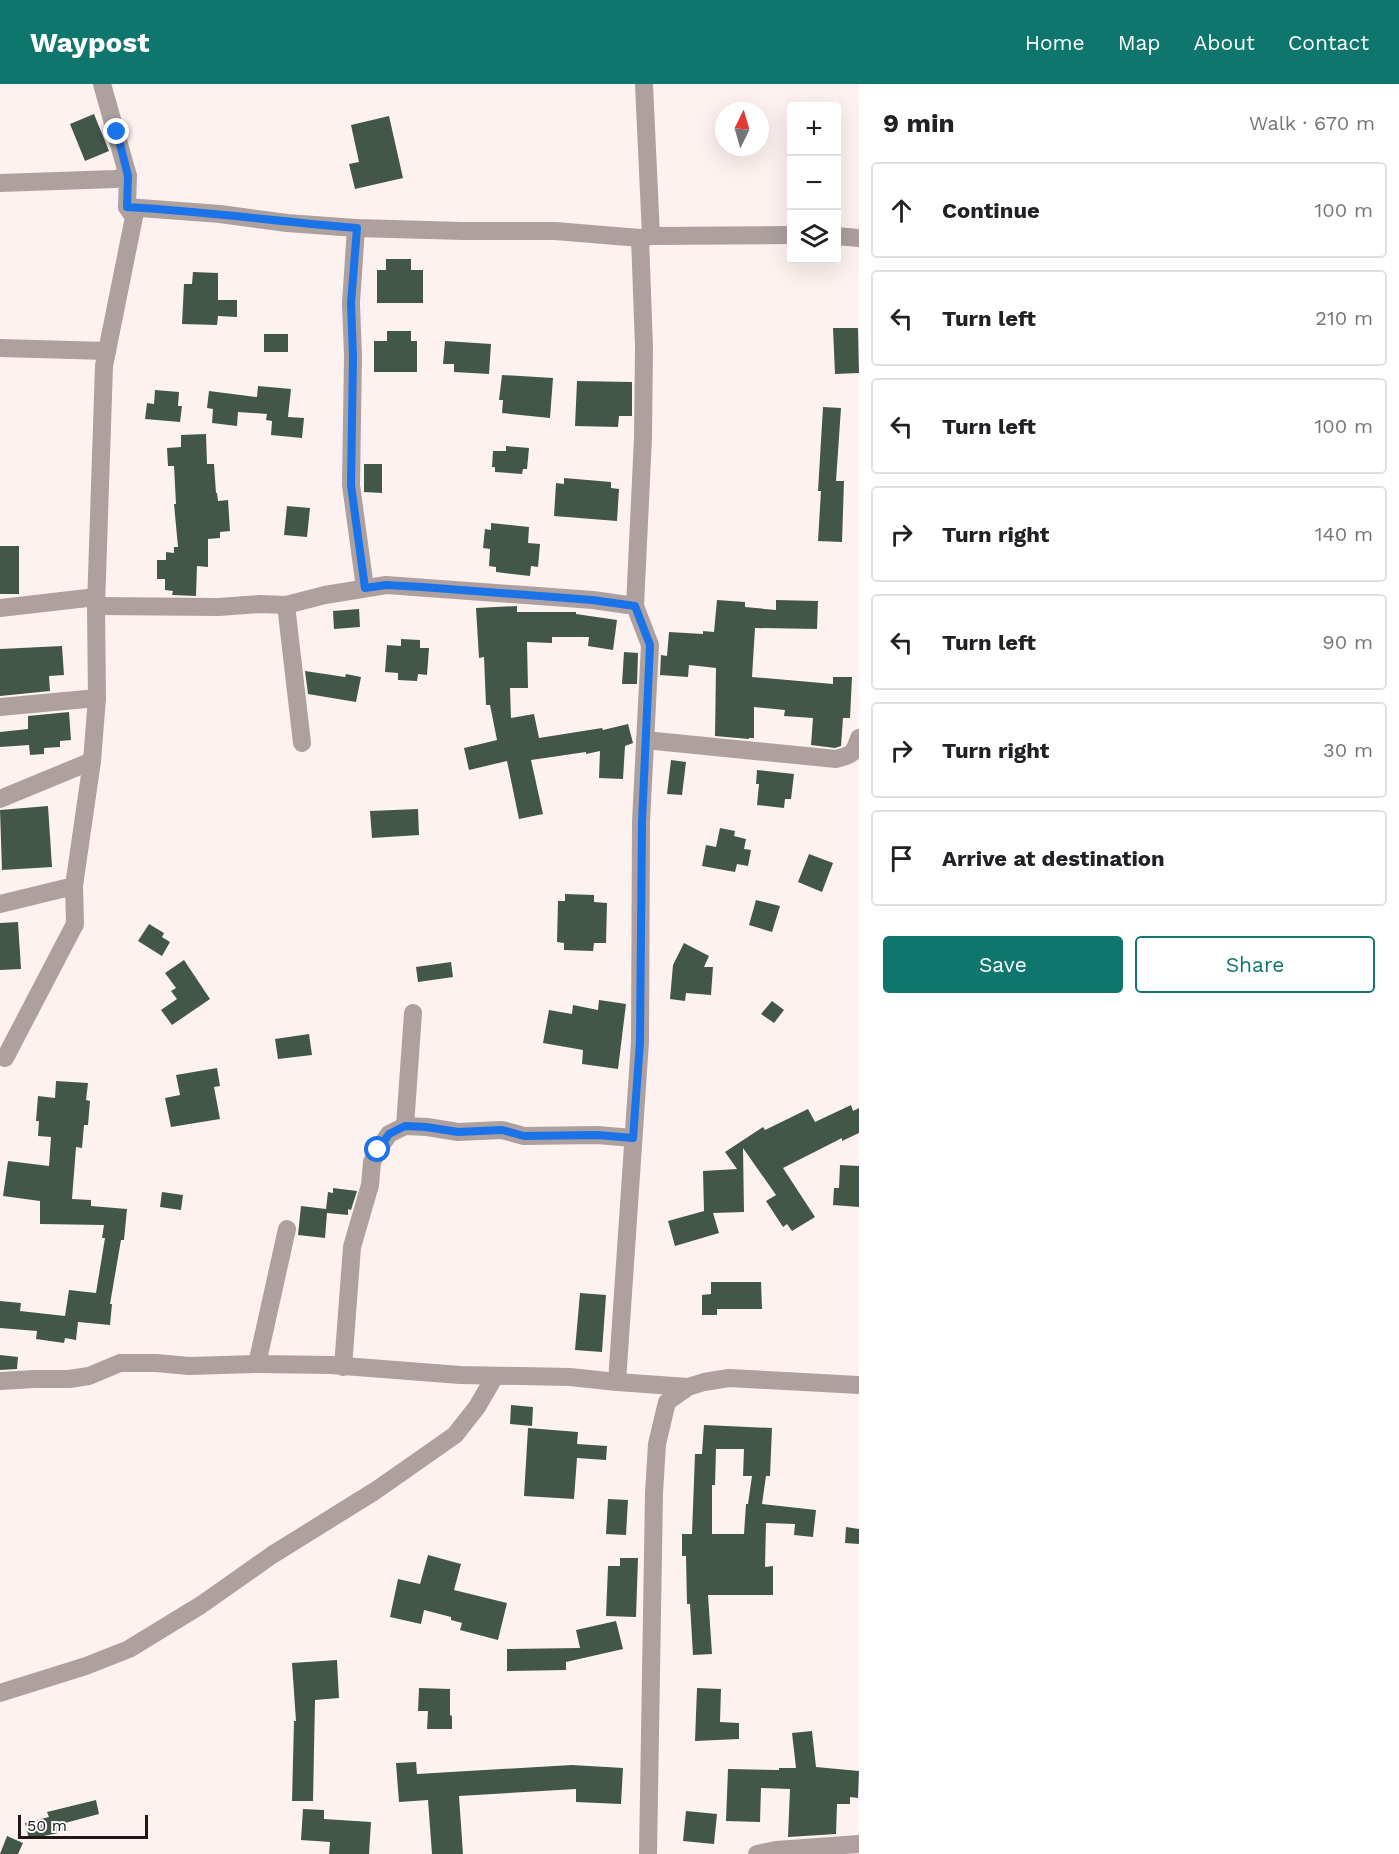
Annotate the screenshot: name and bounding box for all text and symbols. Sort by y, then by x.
text: Waypost [30,26,149,59]
text: Home [1025,30,1085,55]
text: Map [1118,30,1161,55]
text: About [1194,30,1255,55]
text: Contact [1288,30,1369,55]
north arrow [715,102,769,156]
map controls [787,102,841,264]
button: + [787,102,841,156]
text: 9 min [883,108,955,138]
text: Walk · 670 m [1249,111,1375,135]
route end [103,118,129,144]
button: − [787,156,841,210]
icon: ahead [885,194,918,227]
text: Continue [942,198,1040,223]
text: 100 m [1314,198,1373,222]
button: layers [787,210,841,264]
icon: left [885,302,918,335]
text: Turn left [942,306,1036,331]
text: 210 m [1315,306,1373,330]
icon: left [885,410,918,443]
text: Turn left [942,414,1036,439]
text: 100 m [1314,414,1373,438]
icon: right [885,518,918,551]
text: Turn right [942,522,1049,547]
text: 140 m [1315,522,1373,546]
icon: left [885,626,918,659]
text: Turn left [942,630,1036,655]
text: 90 m [1322,630,1373,654]
icon: right [885,734,918,767]
text: Turn right [942,738,1049,763]
text: 30 m [1323,738,1373,762]
icon: arrive [885,842,918,875]
text: Arrive at destination [942,846,1165,871]
button: Save [883,936,1123,993]
button: Share [1135,936,1375,993]
route start [364,1136,390,1162]
scale bar [18,1812,148,1840]
text: 50 m [27,1816,67,1835]

